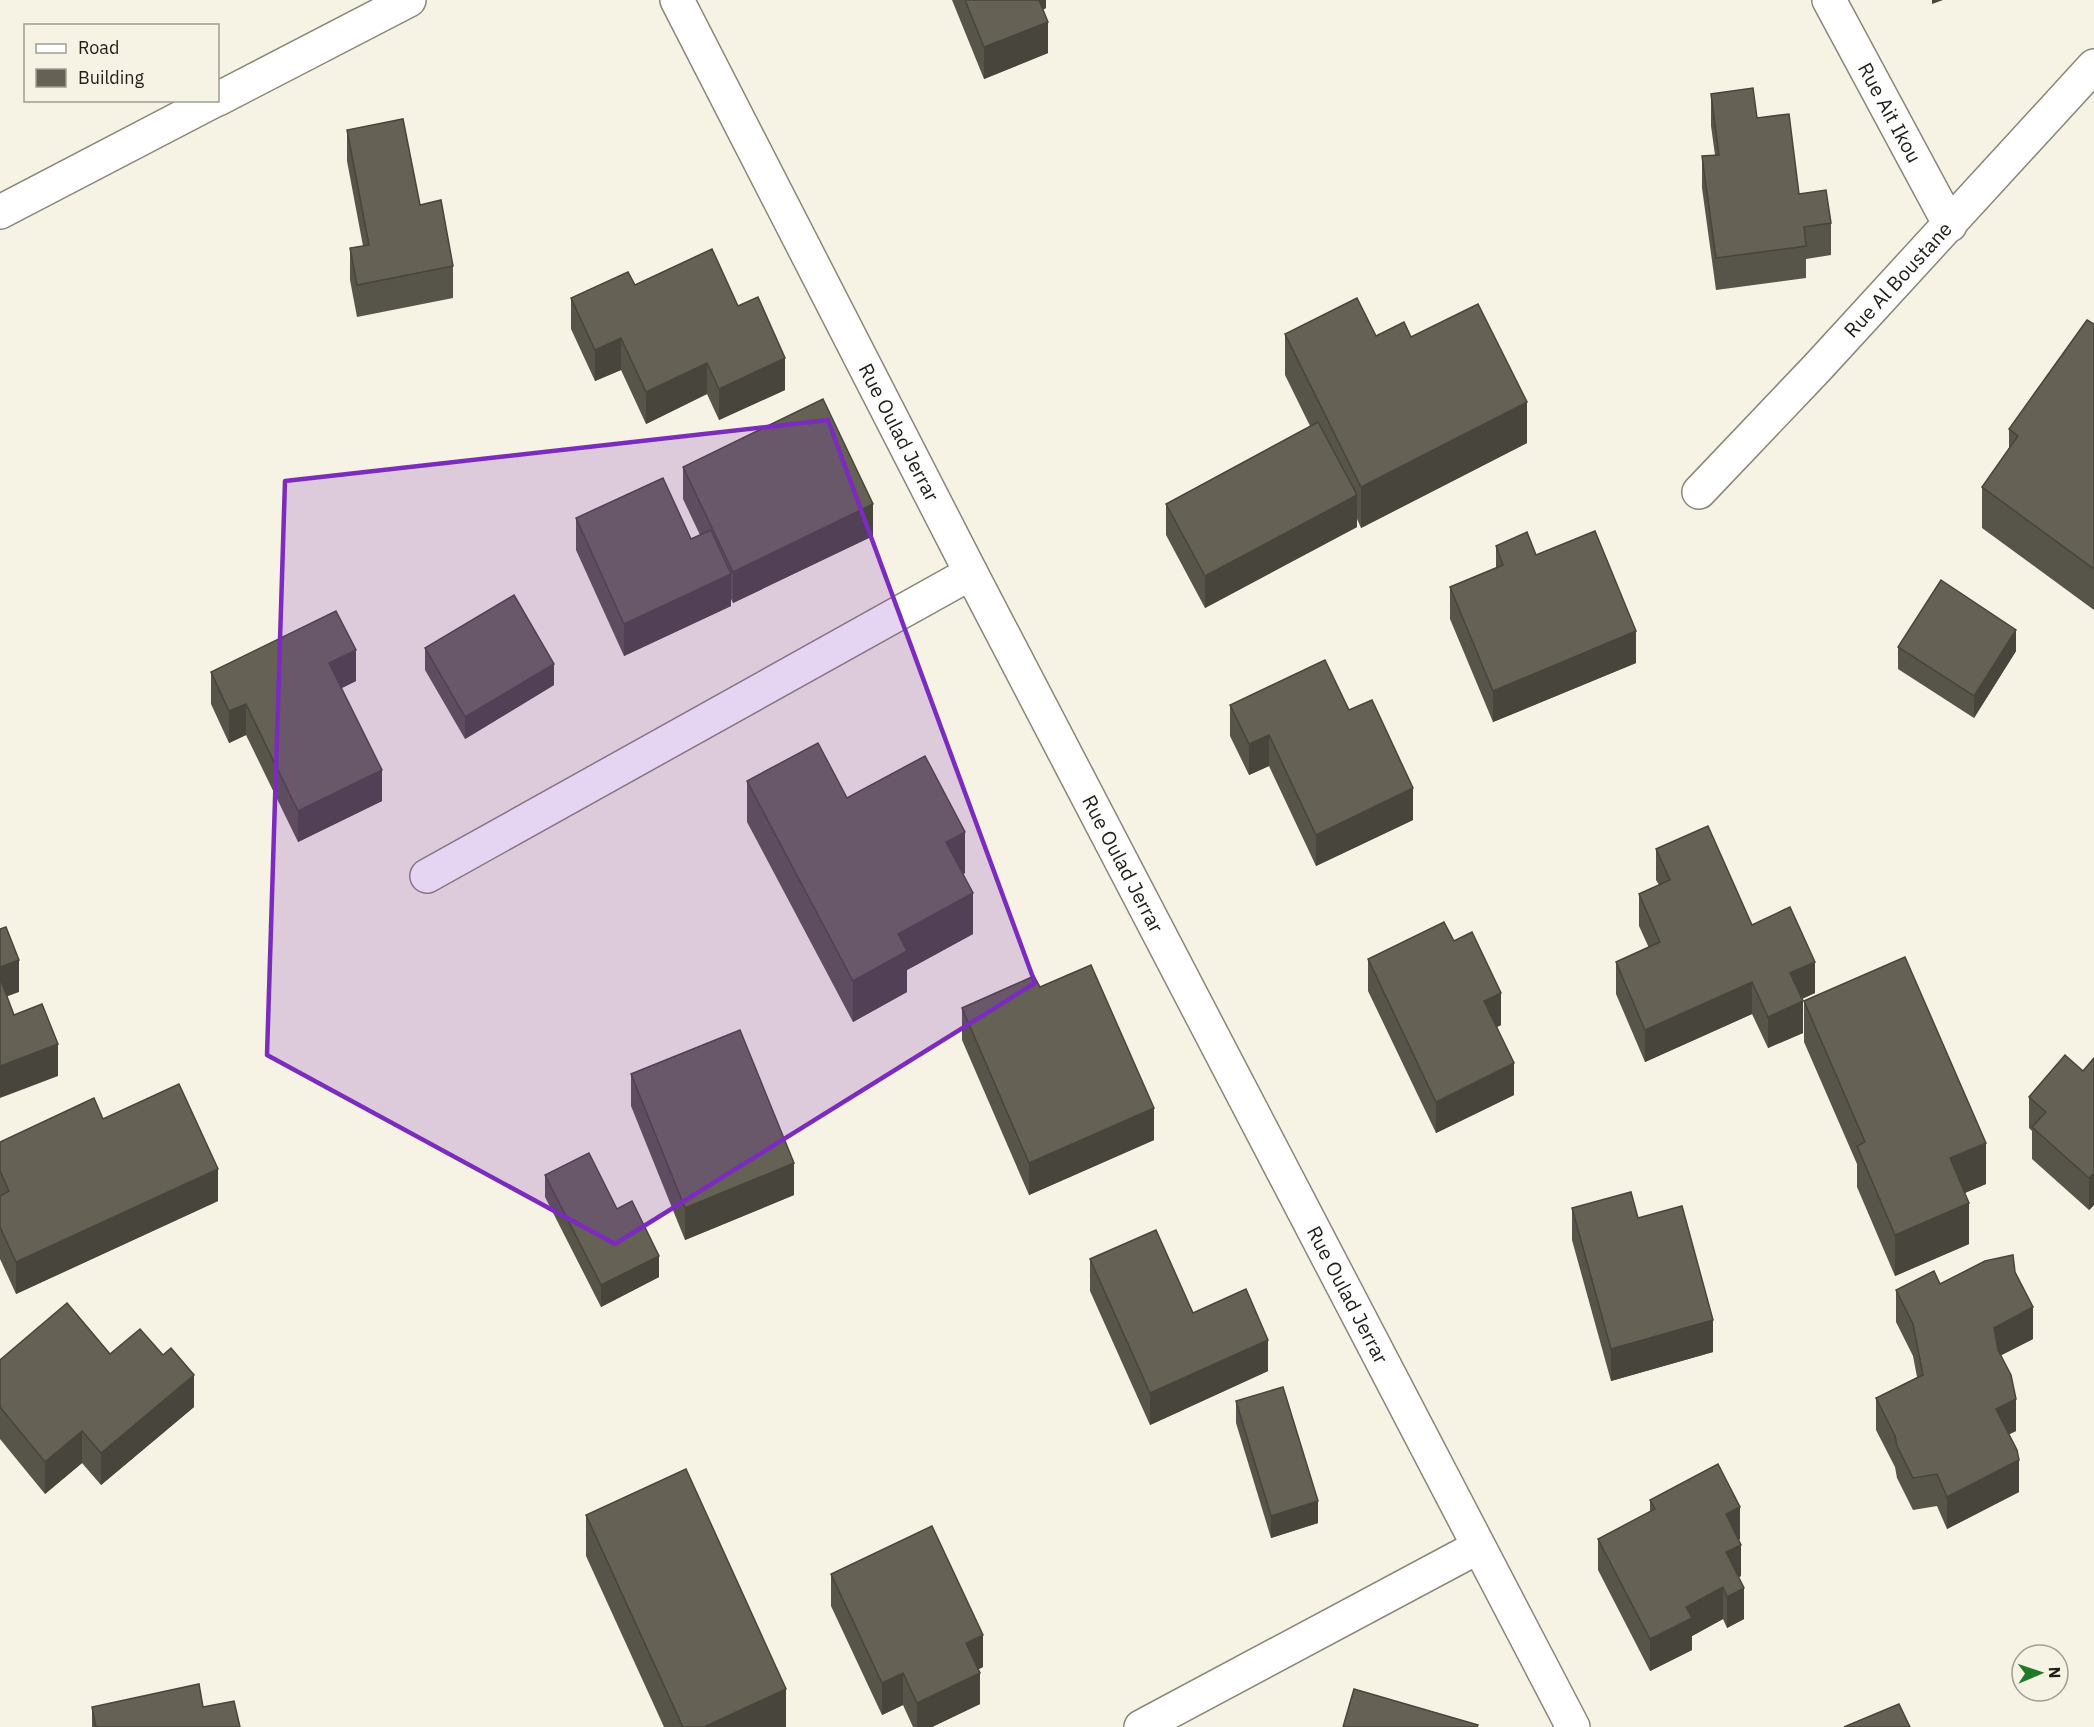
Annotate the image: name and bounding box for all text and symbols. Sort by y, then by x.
legend [24,24,219,102]
text: Road [78,36,119,59]
street label: Rue Ait Ikou [1852,58,1928,167]
text: Building [78,66,145,89]
street label: Rue Al Boustane [1838,216,1958,343]
street label: Rue Oulad Jerrar [853,358,946,506]
street label: Rue Oulad Jerrar [1076,790,1170,937]
street label: Rue Oulad Jerrar [1301,1221,1395,1368]
north arrow [2010,1643,2070,1703]
text: N [2045,1666,2065,1679]

